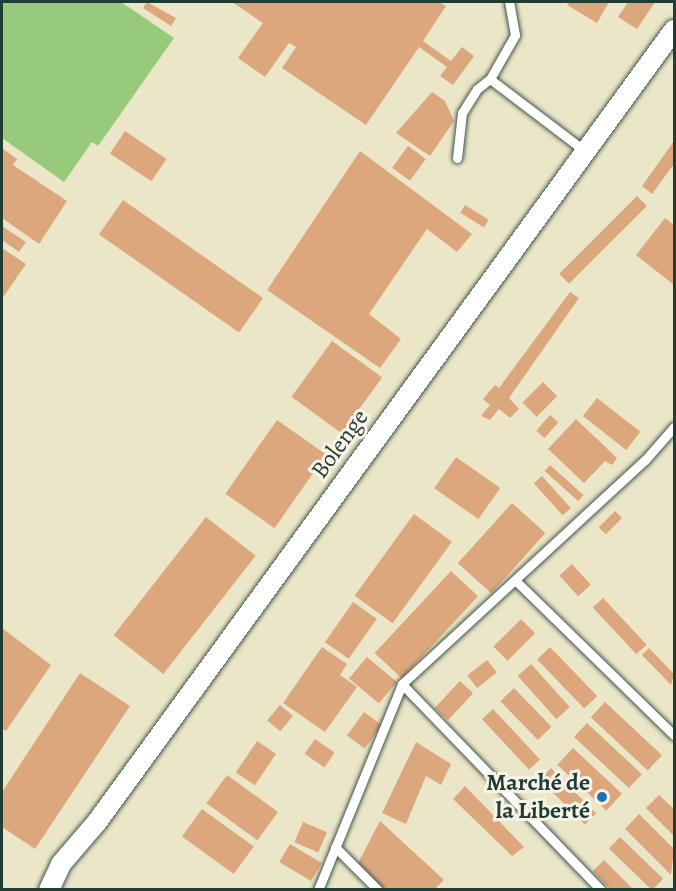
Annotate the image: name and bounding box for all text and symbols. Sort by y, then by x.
street label: Bolenge [305,404,375,484]
place label: Marché de la Liberté [486,769,590,825]
marker: Marché de la Liberté [595,790,609,804]

